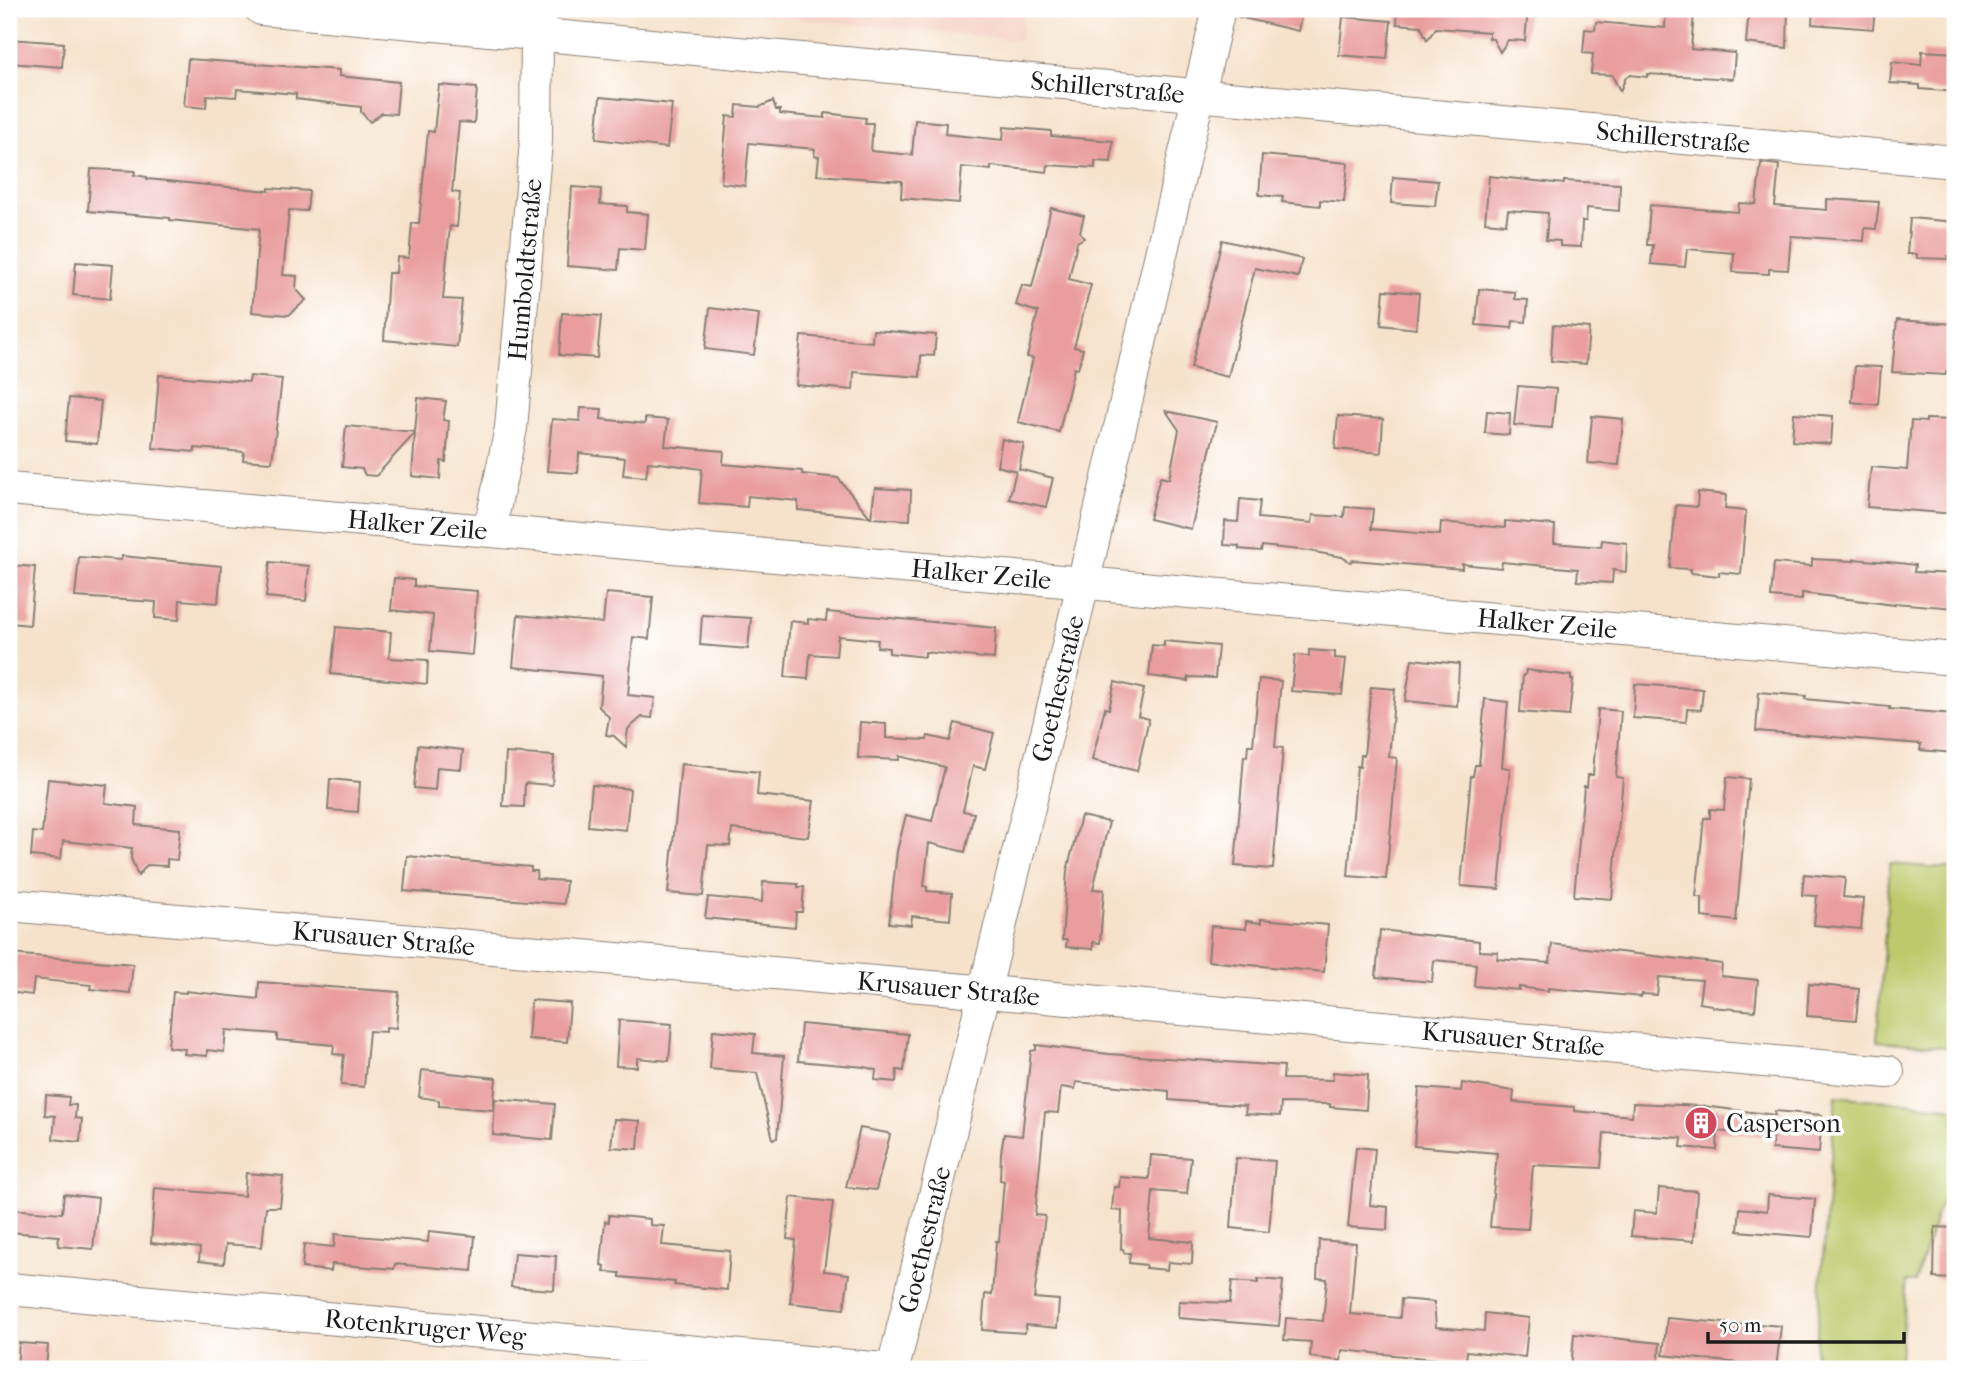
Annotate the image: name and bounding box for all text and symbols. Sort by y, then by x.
street label: Schillerstraße [1029,65,1186,110]
street label: Schillerstraße [1595,115,1752,160]
street label: Humboldtstraße [502,177,549,362]
street label: Halker Zeile [346,504,489,547]
street label: Halker Zeile [910,553,1053,596]
street label: Halker Zeile [1476,602,1619,645]
street label: Goethestraße [1025,612,1091,765]
street label: Krusauer Straße [291,915,476,962]
street label: Krusauer Straße [856,965,1041,1013]
street label: Krusauer Straße [1420,1016,1606,1063]
building icon: Casperson [1682,1104,1720,1142]
place label: Casperson [1726,1108,1841,1139]
street label: Goethestraße [892,1163,958,1317]
scale bar [1708,1301,1904,1345]
street label: Rotenkruger Weg [323,1303,528,1352]
text: 50 m [1719,1313,1762,1337]

